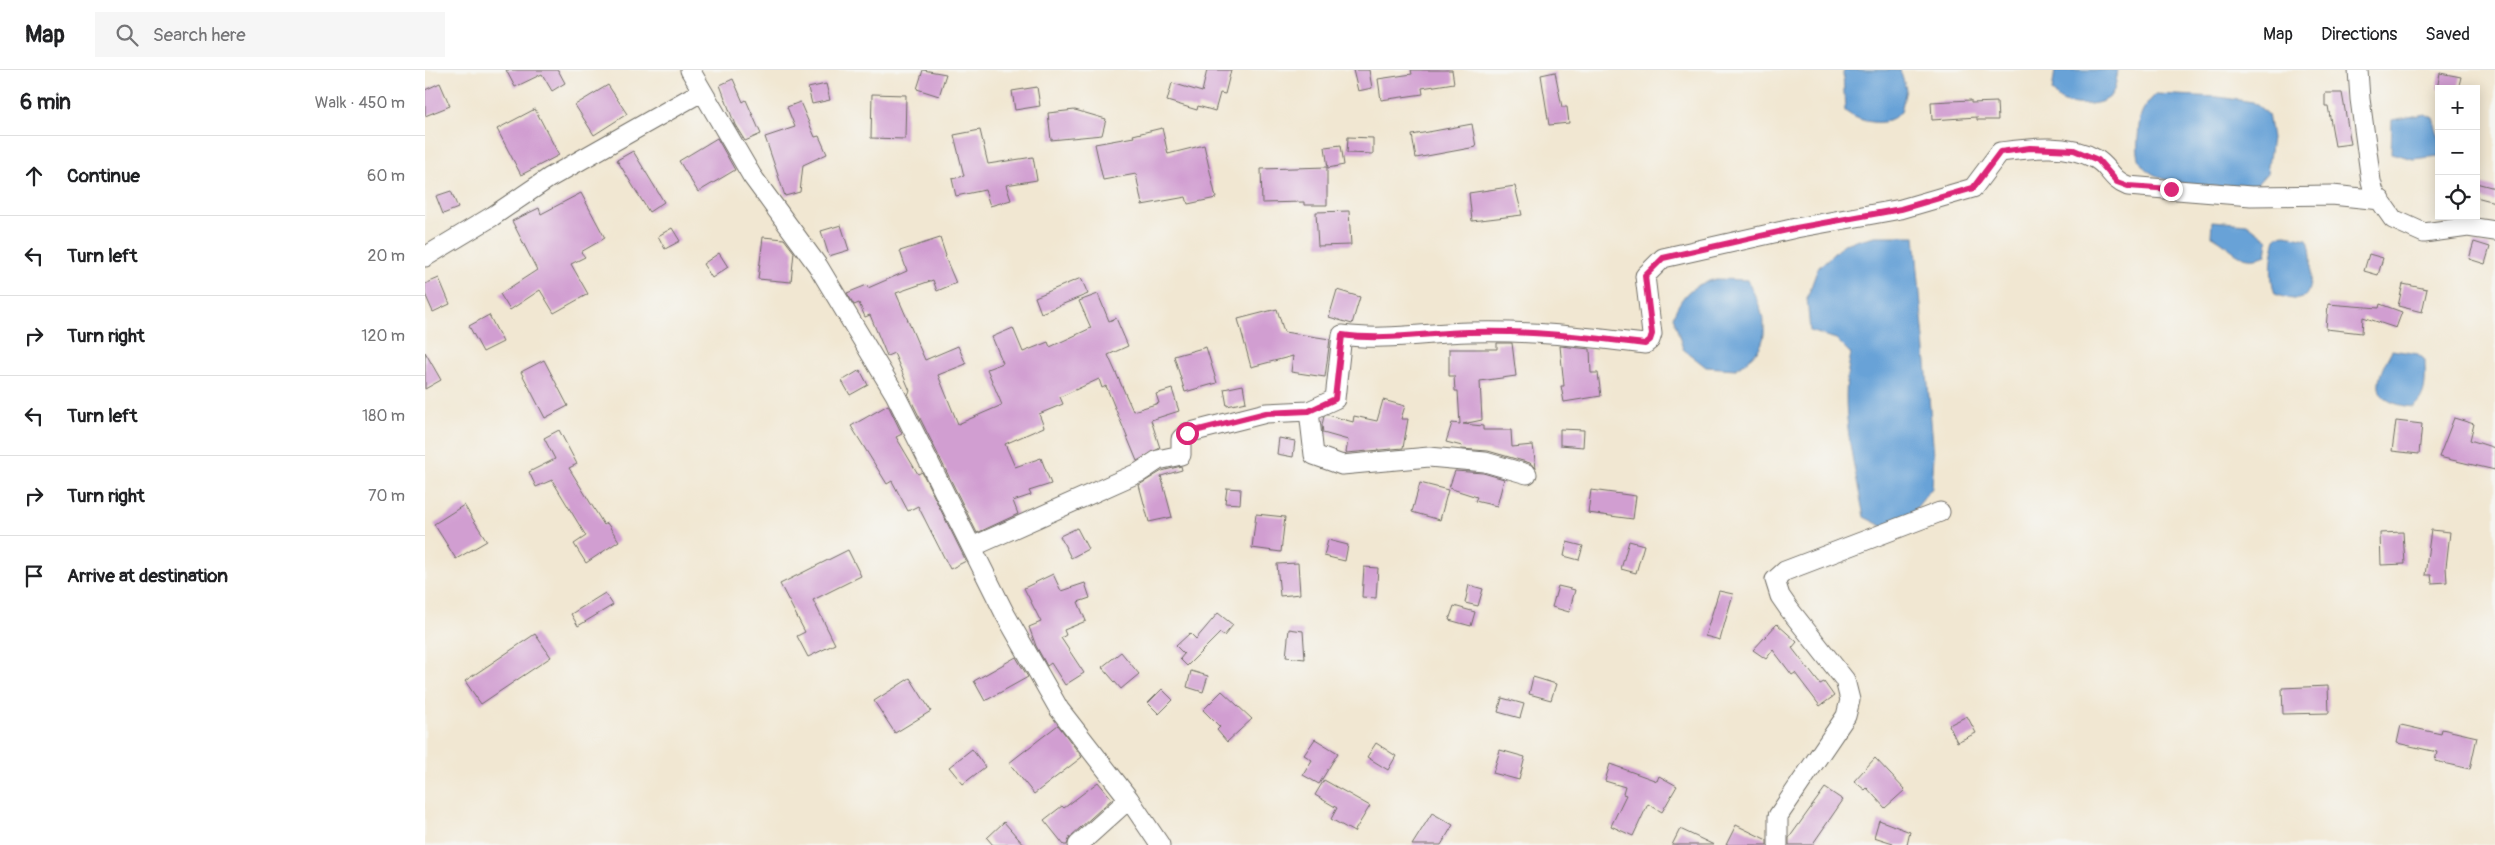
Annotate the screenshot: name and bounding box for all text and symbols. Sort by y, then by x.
search box [95,12,445,57]
text: Map [25,20,65,49]
icon: search [113,21,141,49]
text: Search here [153,23,246,47]
text: Map [2263,23,2293,46]
text: Directions [2321,23,2397,46]
text: Saved [2425,23,2470,46]
map controls [2435,85,2480,220]
button: + [2435,85,2480,130]
text: 6 min [20,89,71,116]
text: Walk · 450 m [315,93,405,113]
button: − [2435,130,2480,175]
icon: ahead [20,162,48,190]
text: Continue [67,164,140,188]
text: 60 m [367,166,405,186]
button: locate [2435,175,2480,220]
route end [2160,178,2183,201]
icon: left [20,242,48,270]
text: Turn left [67,244,137,268]
text: 20 m [367,246,405,266]
icon: right [20,322,48,350]
text: Turn right [67,324,145,348]
text: 120 m [361,326,405,346]
icon: left [20,402,48,430]
text: Turn left [67,404,137,428]
text: 180 m [362,406,405,426]
route start [1176,422,1199,445]
icon: right [20,482,48,510]
text: Turn right [67,484,145,508]
text: 70 m [368,486,405,506]
icon: arrive [20,562,48,590]
text: Arrive at destination [67,564,228,588]

